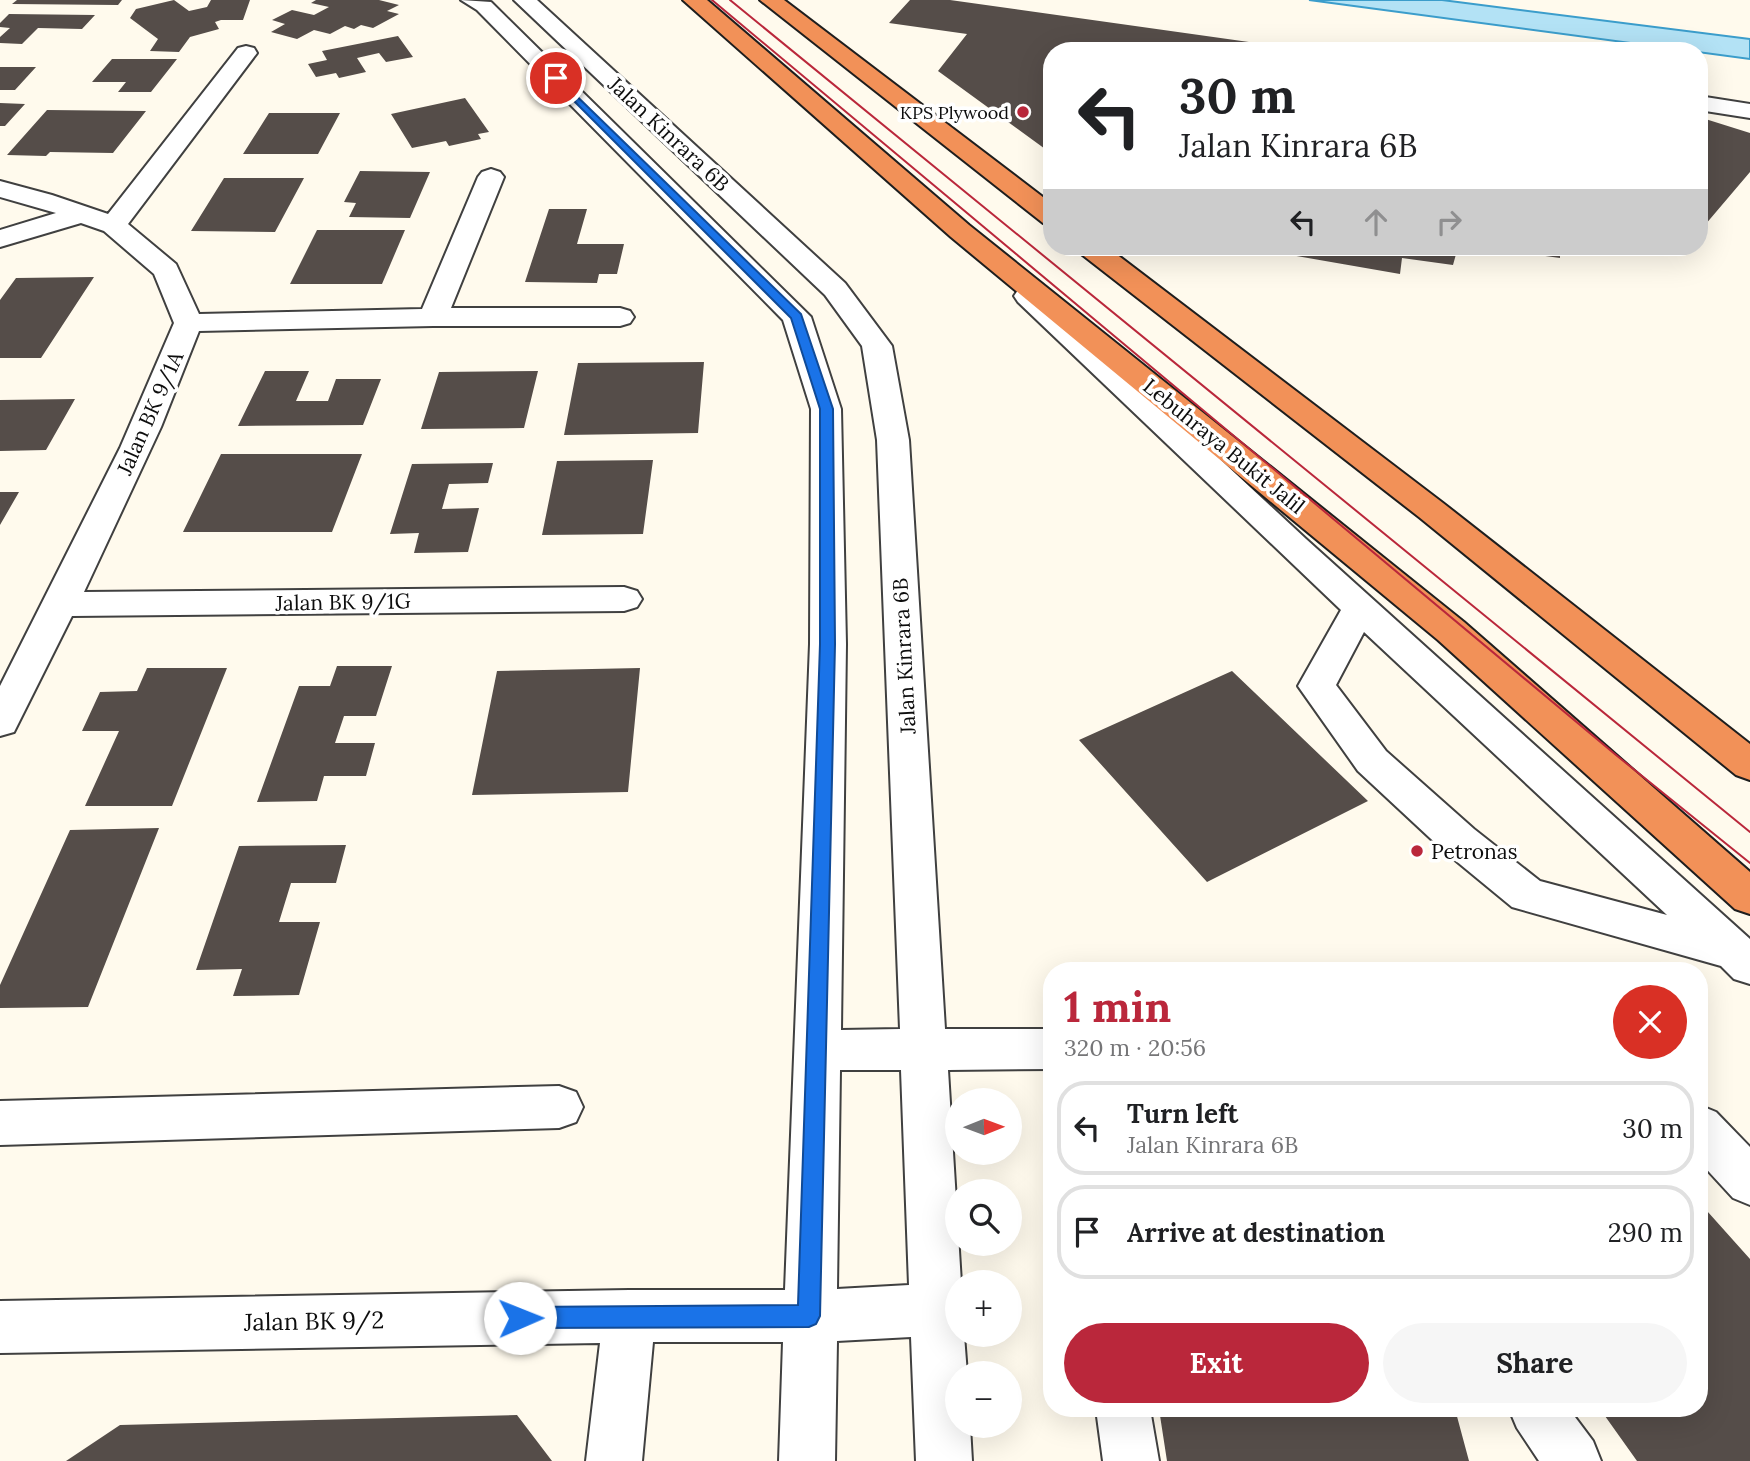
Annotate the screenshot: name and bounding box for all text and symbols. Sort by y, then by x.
pin [526,48,586,108]
icon: arrive [537,59,575,97]
text: 30 m [1179,64,1296,126]
street label: Jalan Kinrara 6B [602,70,735,197]
icon: left [1064,70,1155,161]
place label: KPS Plywood [900,101,1009,124]
marker: KPS Plywood [1015,104,1031,120]
text: Jalan Kinrara 6B [1179,125,1417,166]
icon: left [1284,203,1322,241]
icon: ahead [1357,203,1395,241]
icon: right [1430,203,1468,241]
street label: Jalan BK 9/1A [110,346,190,480]
street label: Lebuhraya Bukit Jalil [1138,373,1310,519]
street label: Jalan Kinrara 6B [886,577,922,736]
street label: Jalan BK 9/1G [274,587,411,617]
place label: Petronas [1431,838,1517,865]
marker: Petronas [1409,843,1425,859]
text: 1 min [1064,980,1171,1034]
button: close [1613,985,1687,1059]
text: 320 m · 20:56 [1064,1033,1206,1062]
north arrow [945,1088,1022,1166]
map controls [945,1088,1022,1438]
text: Turn left [1127,1097,1238,1130]
icon: left [1068,1109,1106,1147]
text: 30 m [1622,1112,1683,1145]
text: Jalan Kinrara 6B [1127,1130,1298,1159]
button: search [945,1179,1022,1256]
icon: arrive [1068,1213,1106,1251]
text: Arrive at destination [1127,1216,1385,1249]
text: 290 m [1608,1216,1683,1249]
button: + [945,1270,1022,1347]
position arrow [483,1281,557,1355]
street label: Jalan BK 9/2 [243,1304,384,1338]
button: Exit [1064,1323,1369,1403]
button: Share [1383,1323,1687,1403]
button: − [945,1361,1022,1438]

